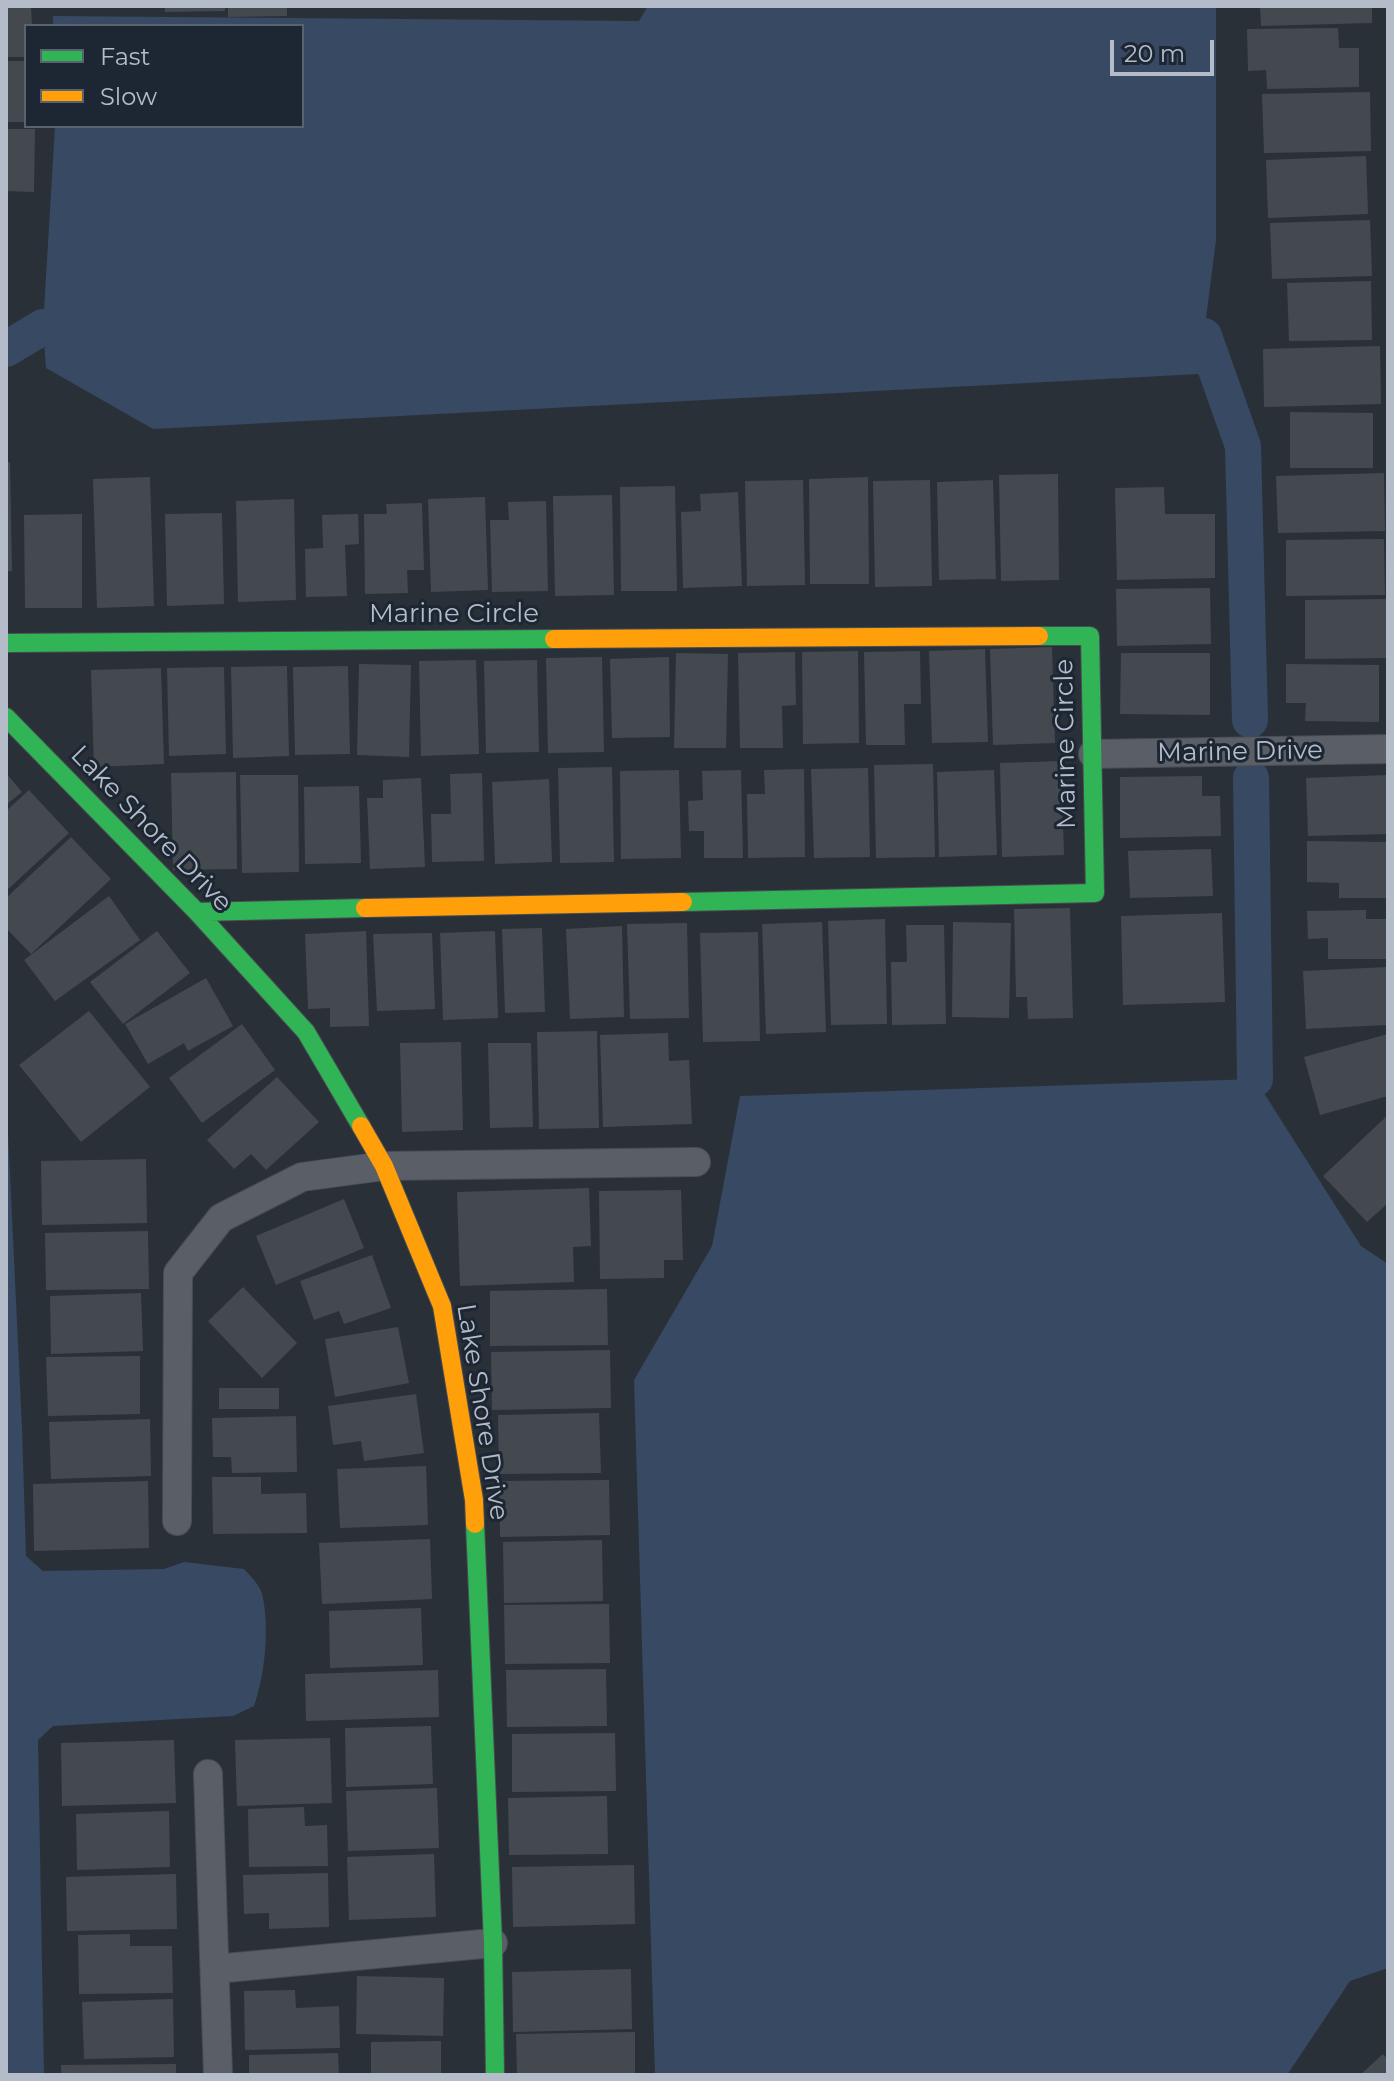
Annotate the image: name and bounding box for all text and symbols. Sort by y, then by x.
legend [24,24,304,128]
scale bar [1114,24,1218,74]
text: 20 m [1124,39,1185,68]
text: Fast [100,42,150,71]
text: Slow [100,82,157,111]
street label: Marine Circle [369,598,539,630]
street label: Marine Circle [1049,659,1083,829]
street label: Marine Drive [1157,735,1323,769]
street label: Lake Shore Drive [64,739,238,919]
street label: Lake Shore Drive [449,1302,515,1522]

